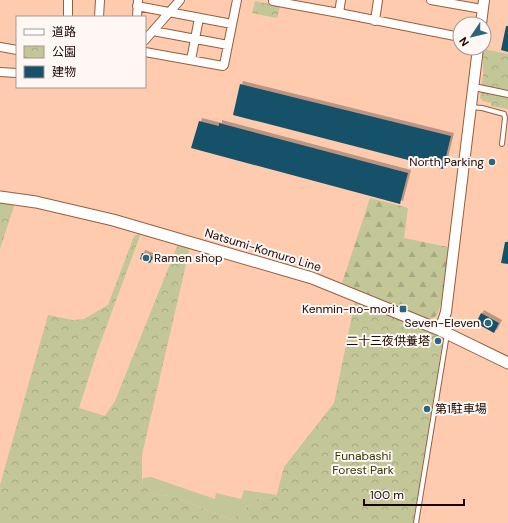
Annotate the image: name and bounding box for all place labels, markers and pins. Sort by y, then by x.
place label: North Parking [409,154,484,170]
marker: North Parking [487,157,497,167]
place label: Ramen shop [154,250,223,266]
marker: Ramen shop [141,253,151,263]
place label: Kenmin-no-mori [302,301,395,317]
marker: Kenmin-no-mori [398,304,408,314]
place label: Seven-Eleven [404,315,480,331]
marker: Seven-Eleven [483,318,493,328]
place label: 二十三夜供養塔 [346,333,430,349]
marker: 二十三夜供養塔 [433,336,443,346]
place label: 第1駐車場 [435,401,487,417]
marker: 第1駐車場 [422,404,432,414]

